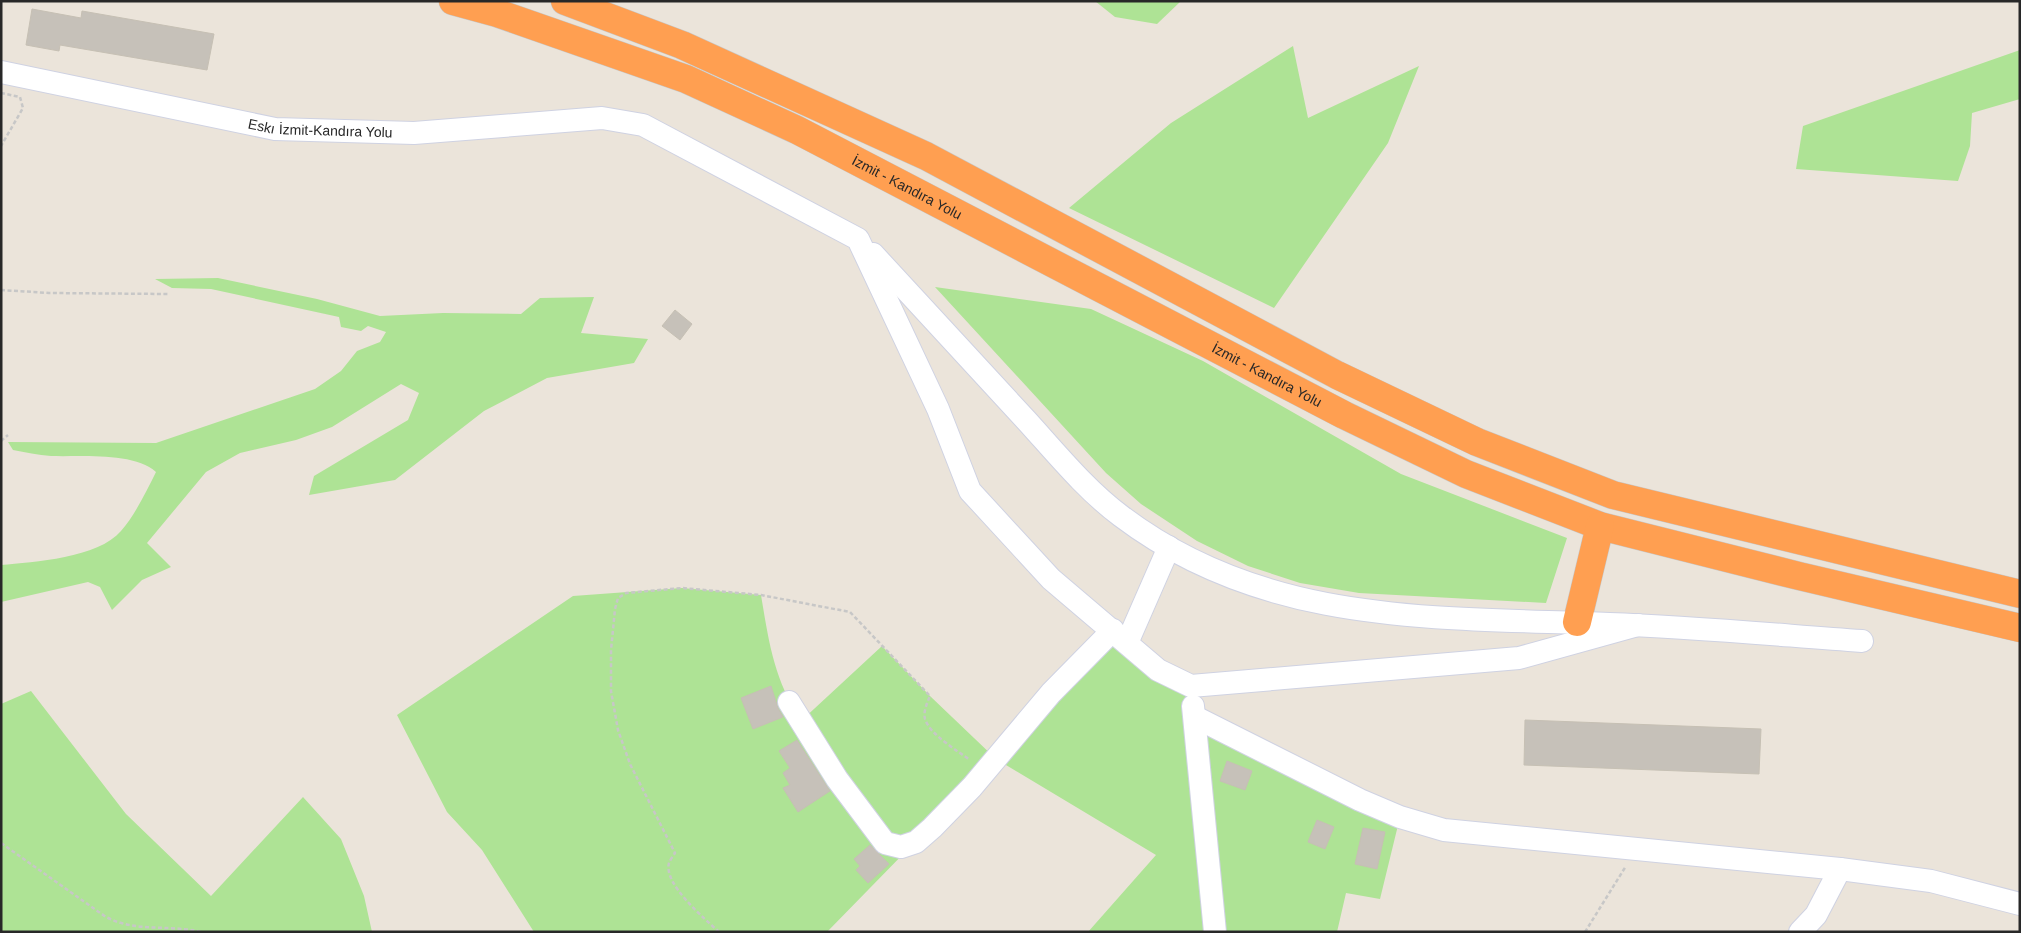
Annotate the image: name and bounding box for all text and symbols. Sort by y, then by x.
street label: Eskı İzmit-Kandıra Yolu [247,116,393,140]
street label: İzmit - Kandıra Yolu [849,151,965,222]
street label: İzmit - Kandıra Yolu [1209,339,1325,410]

